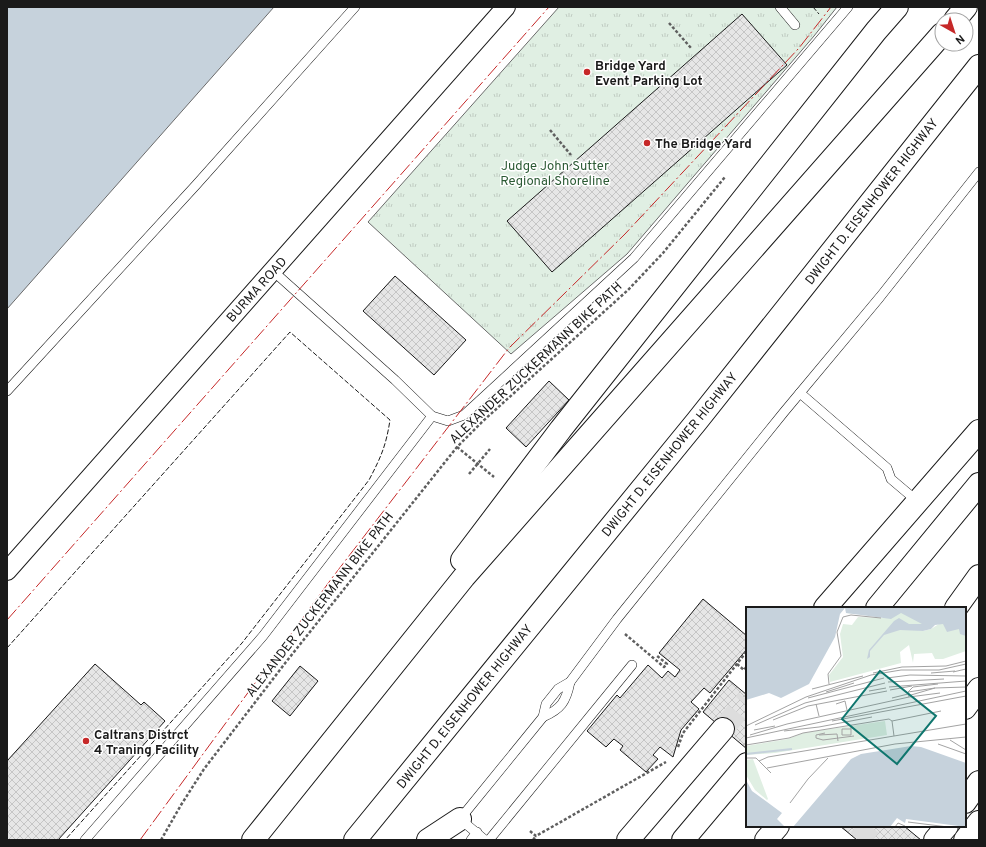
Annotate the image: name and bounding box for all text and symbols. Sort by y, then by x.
north arrow [934,12,974,52]
text: N [952,31,967,47]
place label: Bridge Yard Event Parking Lot [595,59,702,90]
marker: Bridge Yard Event Parking Lot [582,67,592,77]
street label: DWIGHT D. EISENHOWER HIGHWAY [803,116,943,289]
place label: The Bridge Yard [655,137,752,153]
marker: The Bridge Yard [642,138,652,148]
park label: Judge John Sutter Regional Shoreline [500,159,610,190]
street label: BURMA ROAD [224,254,291,326]
street label: ALEXANDER ZUCKERMANN BIKE PATH [447,279,626,448]
street label: DWIGHT D. EISENHOWER HIGHWAY [599,370,742,541]
street label: ALEXANDER ZUCKERMANN BIKE PATH [243,510,398,701]
inset map [746,607,966,827]
street label: DWIGHT D. EISENHOWER HIGHWAY [394,622,537,793]
place label: Caltrans Distrct 4 Traning Facility [94,728,200,759]
marker: Caltrans Distrct 4 Traning Facility [81,736,91,746]

